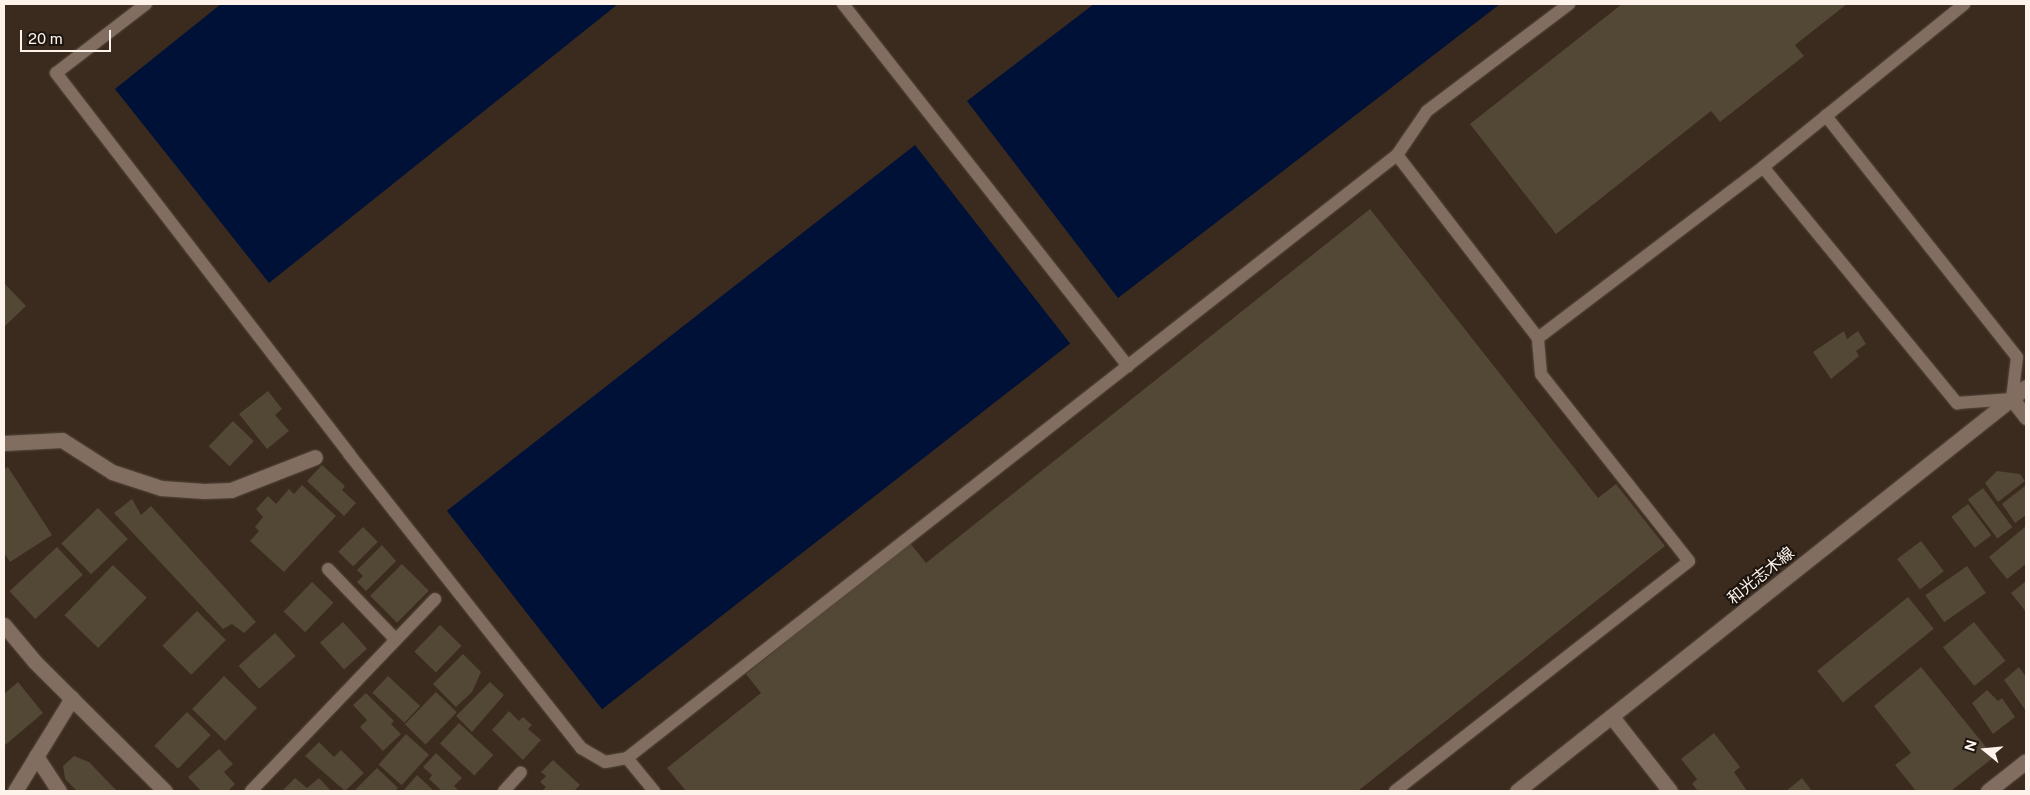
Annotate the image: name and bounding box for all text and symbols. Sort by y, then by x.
scale bar [22,20,114,52]
text: 20 m [28,30,63,47]
street label: 和光志木線 [1724,543,1798,609]
north arrow [1960,725,2010,775]
text: N [1961,738,1980,753]

